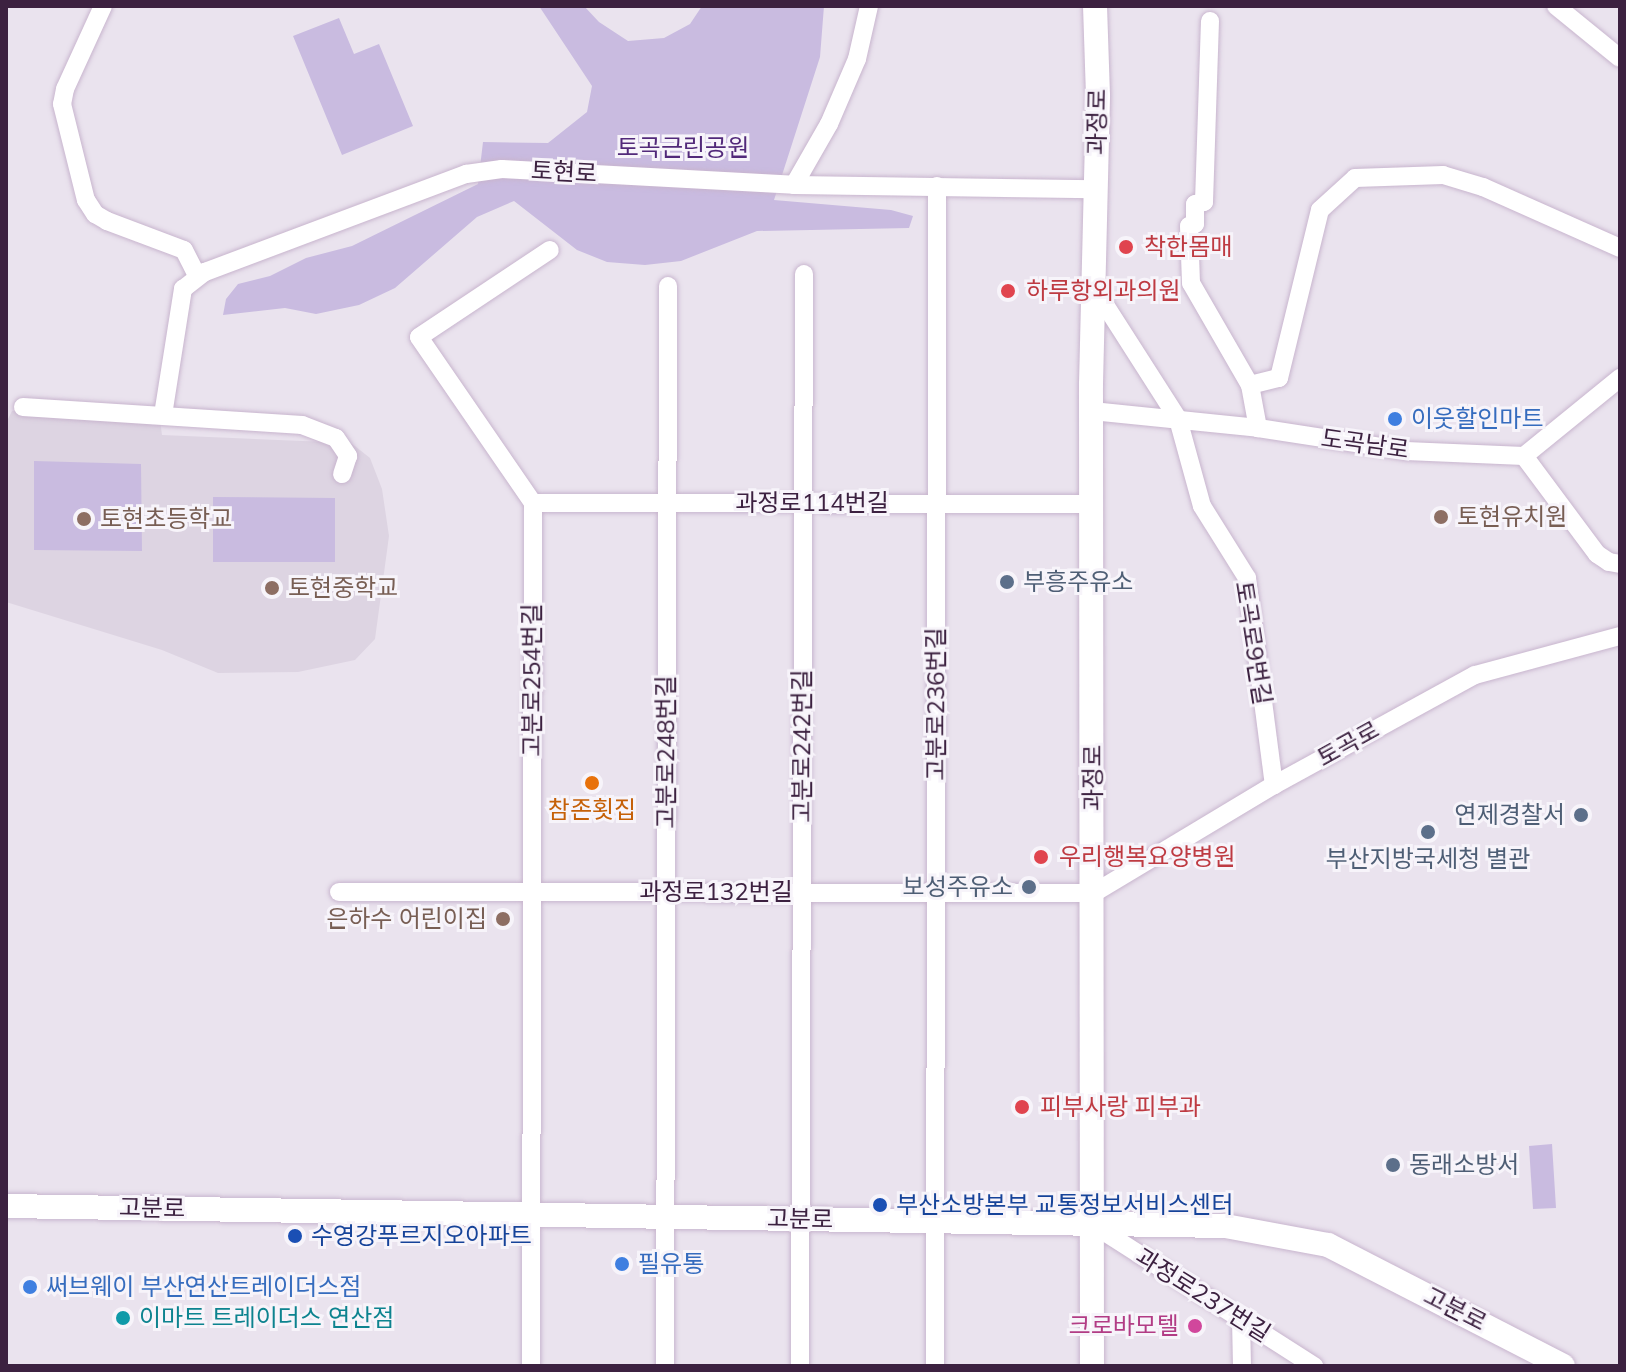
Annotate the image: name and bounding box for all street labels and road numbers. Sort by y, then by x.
street label: 과정로 [1082,89,1112,155]
street label: 토현로 [530,156,598,188]
street label: 도곡남로 [1319,424,1411,464]
street label: 과정로114번길 [735,489,889,517]
street label: 토곡로9번길 [1229,579,1277,707]
street label: 고분로254번길 [518,603,546,757]
street label: 고분로236번길 [922,627,950,781]
street label: 고분로242번길 [788,669,816,823]
street label: 고분로248번길 [652,675,680,829]
street label: 토곡로 [1312,715,1384,773]
street label: 과정로 [1079,745,1107,811]
street label: 과정로132번길 [639,878,793,906]
street label: 고분로 [119,1193,185,1223]
street label: 고분로 [767,1204,833,1234]
street label: 과정로237번길 [1130,1242,1276,1348]
street label: 고분로 [1419,1281,1491,1337]

